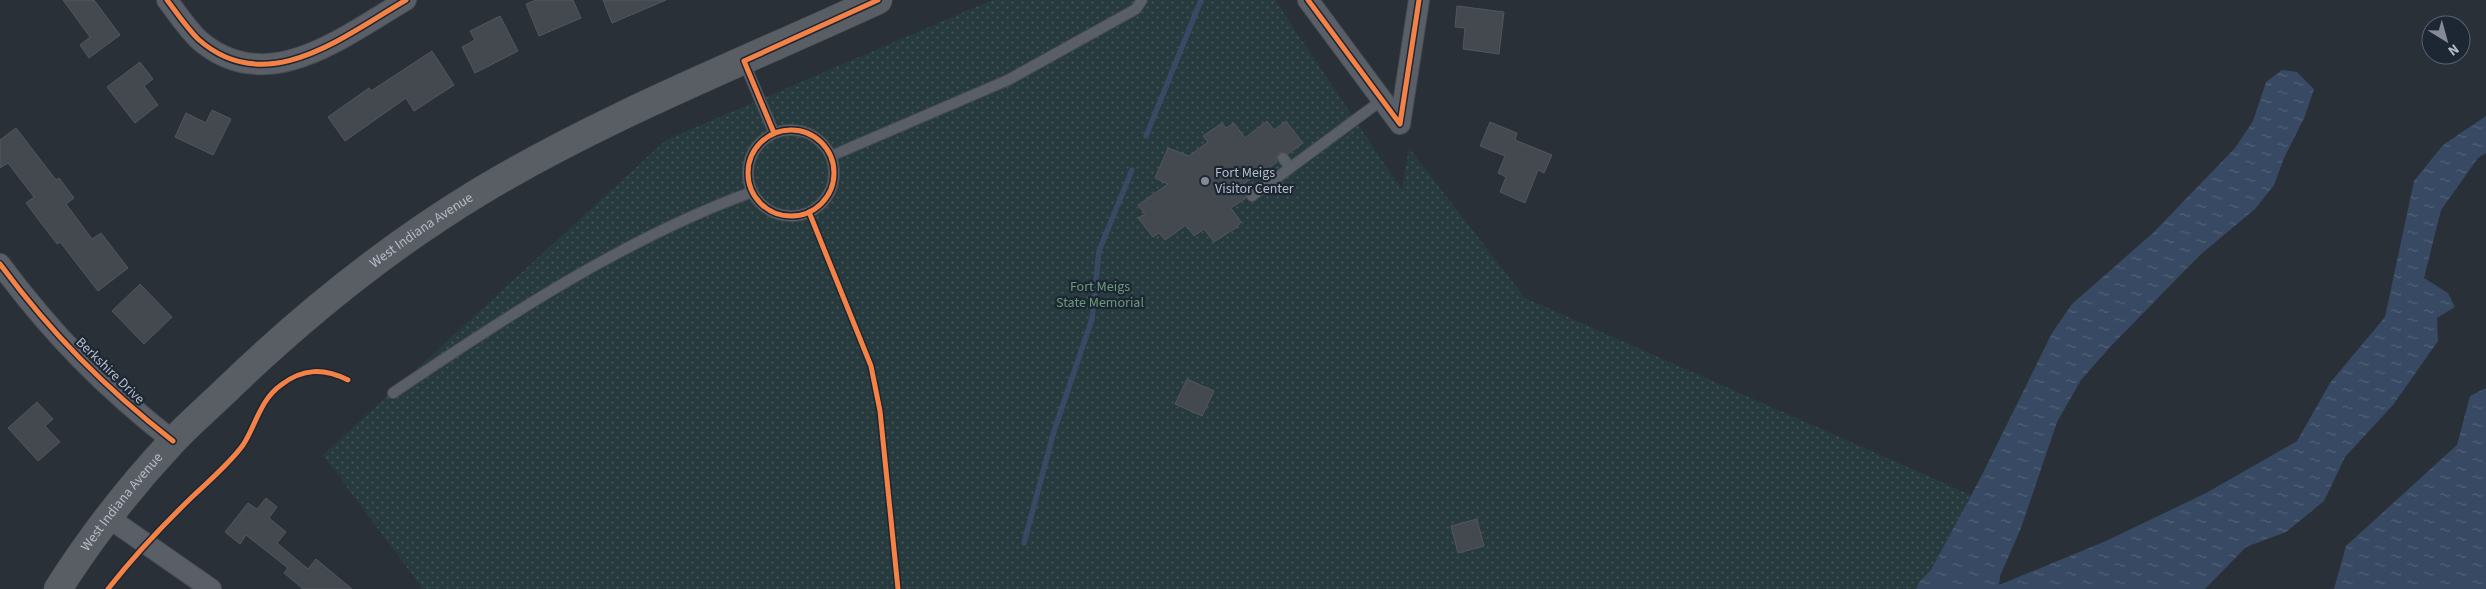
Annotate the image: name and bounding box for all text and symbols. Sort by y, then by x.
north arrow [2421,15,2471,65]
text: N [2443,39,2463,60]
place label: Fort Meigs Visitor Center [1215,163,1294,199]
marker: Fort Meigs Visitor Center [1199,175,1211,187]
street label: West Indiana Avenue [366,188,477,273]
park label: Fort Meigs State Memorial [1056,277,1144,313]
street label: Berkshire Drive [71,333,149,409]
street label: West Indiana Avenue [76,448,168,556]

